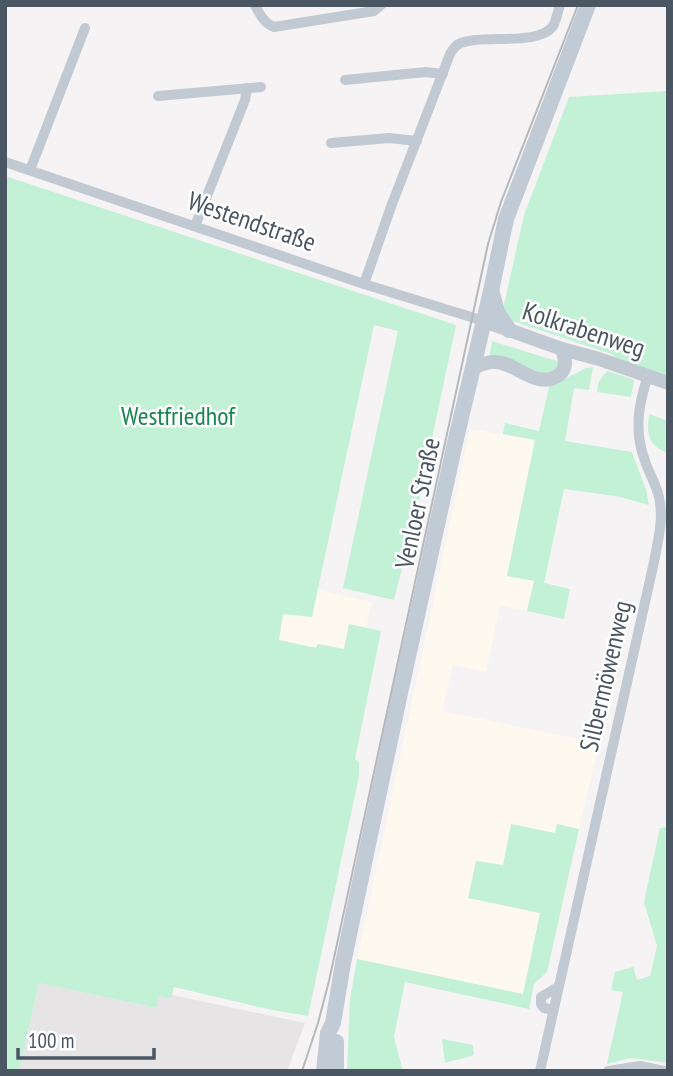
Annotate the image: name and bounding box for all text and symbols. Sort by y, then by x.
street label: Westendstraße [184,184,320,258]
street label: Kolkrabenweg [519,294,649,364]
park label: Westfriedhof [121,399,236,432]
street label: Venloer Straße [387,435,447,572]
street label: Silbermöwenweg [572,597,638,755]
scale bar [18,1016,154,1060]
text: 100 m [28,1027,74,1054]

